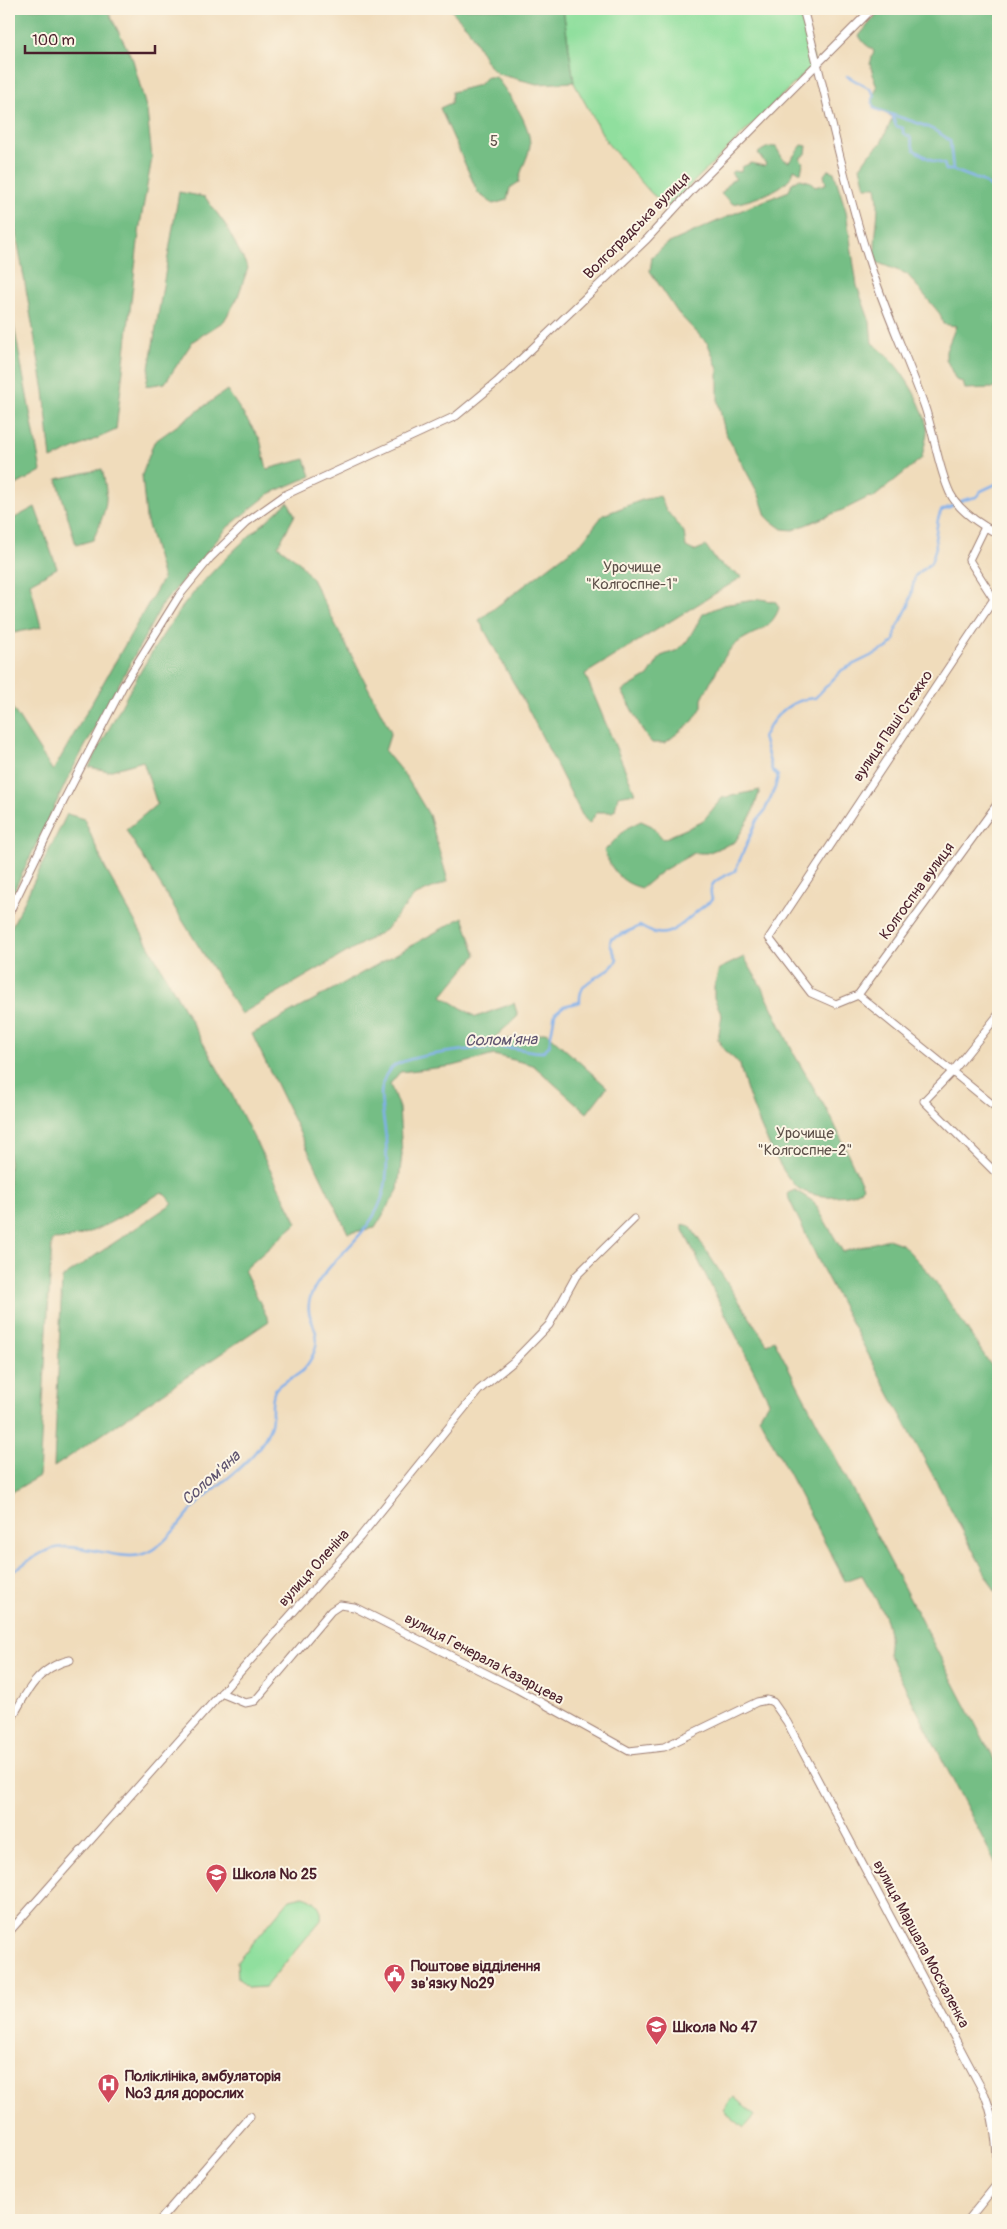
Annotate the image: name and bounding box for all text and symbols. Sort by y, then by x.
scale bar [25,22,155,54]
text: 100 m [32,31,75,50]
park label: 5 [490,132,498,151]
street label: Волгоградська вулиця [580,169,694,283]
park label: Урочище "Колгоспне-1" [586,558,678,594]
street label: вулиця Паші Стежко [849,667,937,785]
street label: Колгоспна вулиця [875,839,959,943]
water label: Солом'яна [465,1029,539,1051]
park label: Урочище "Колгоспне-2" [758,1124,852,1160]
water label: Солом'яна [178,1445,246,1510]
street label: вулиця Оленіна [274,1525,354,1611]
street label: вулиця Генерала Казарцева [401,1609,567,1709]
street label: вулиця Маршала Москаленка [869,1857,973,2031]
school or university icon: Школа № 25 [205,1862,229,1893]
place label: Школа № 25 [232,1865,317,1884]
place label: Поштове відділення зв'язку №29 [411,1957,540,1993]
public building icon: Поштове відділення зв'язку №29 [383,1963,407,1994]
school or university icon: Школа № 47 [645,2015,669,2046]
place label: Школа № 47 [672,2018,757,2037]
place label: Поліклініка, амбулаторія №3 для дорослих [125,2067,281,2103]
hospital icon: Поліклініка, амбулаторія №3 для дорослих [97,2073,121,2104]

